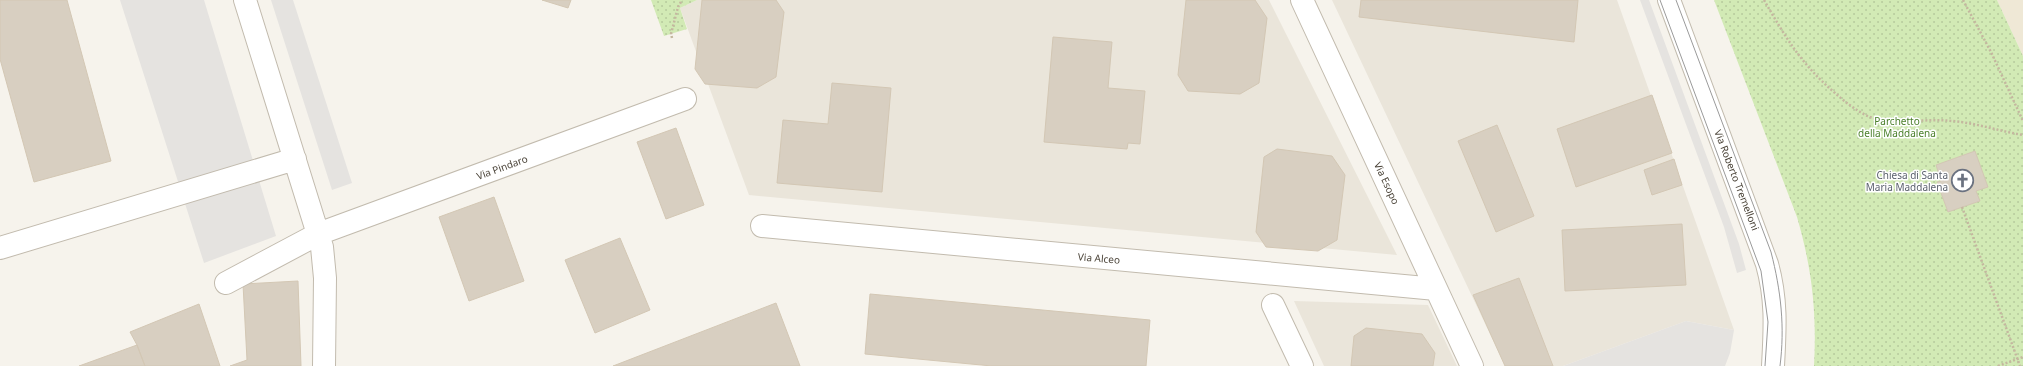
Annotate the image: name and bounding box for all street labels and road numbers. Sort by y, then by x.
street label: Via Roberto Tremelloni [1711,128,1763,232]
street label: Via Pindaro [475,151,529,183]
street label: Via Esopo [1371,159,1403,207]
street label: Via Alceo [1077,249,1121,267]

